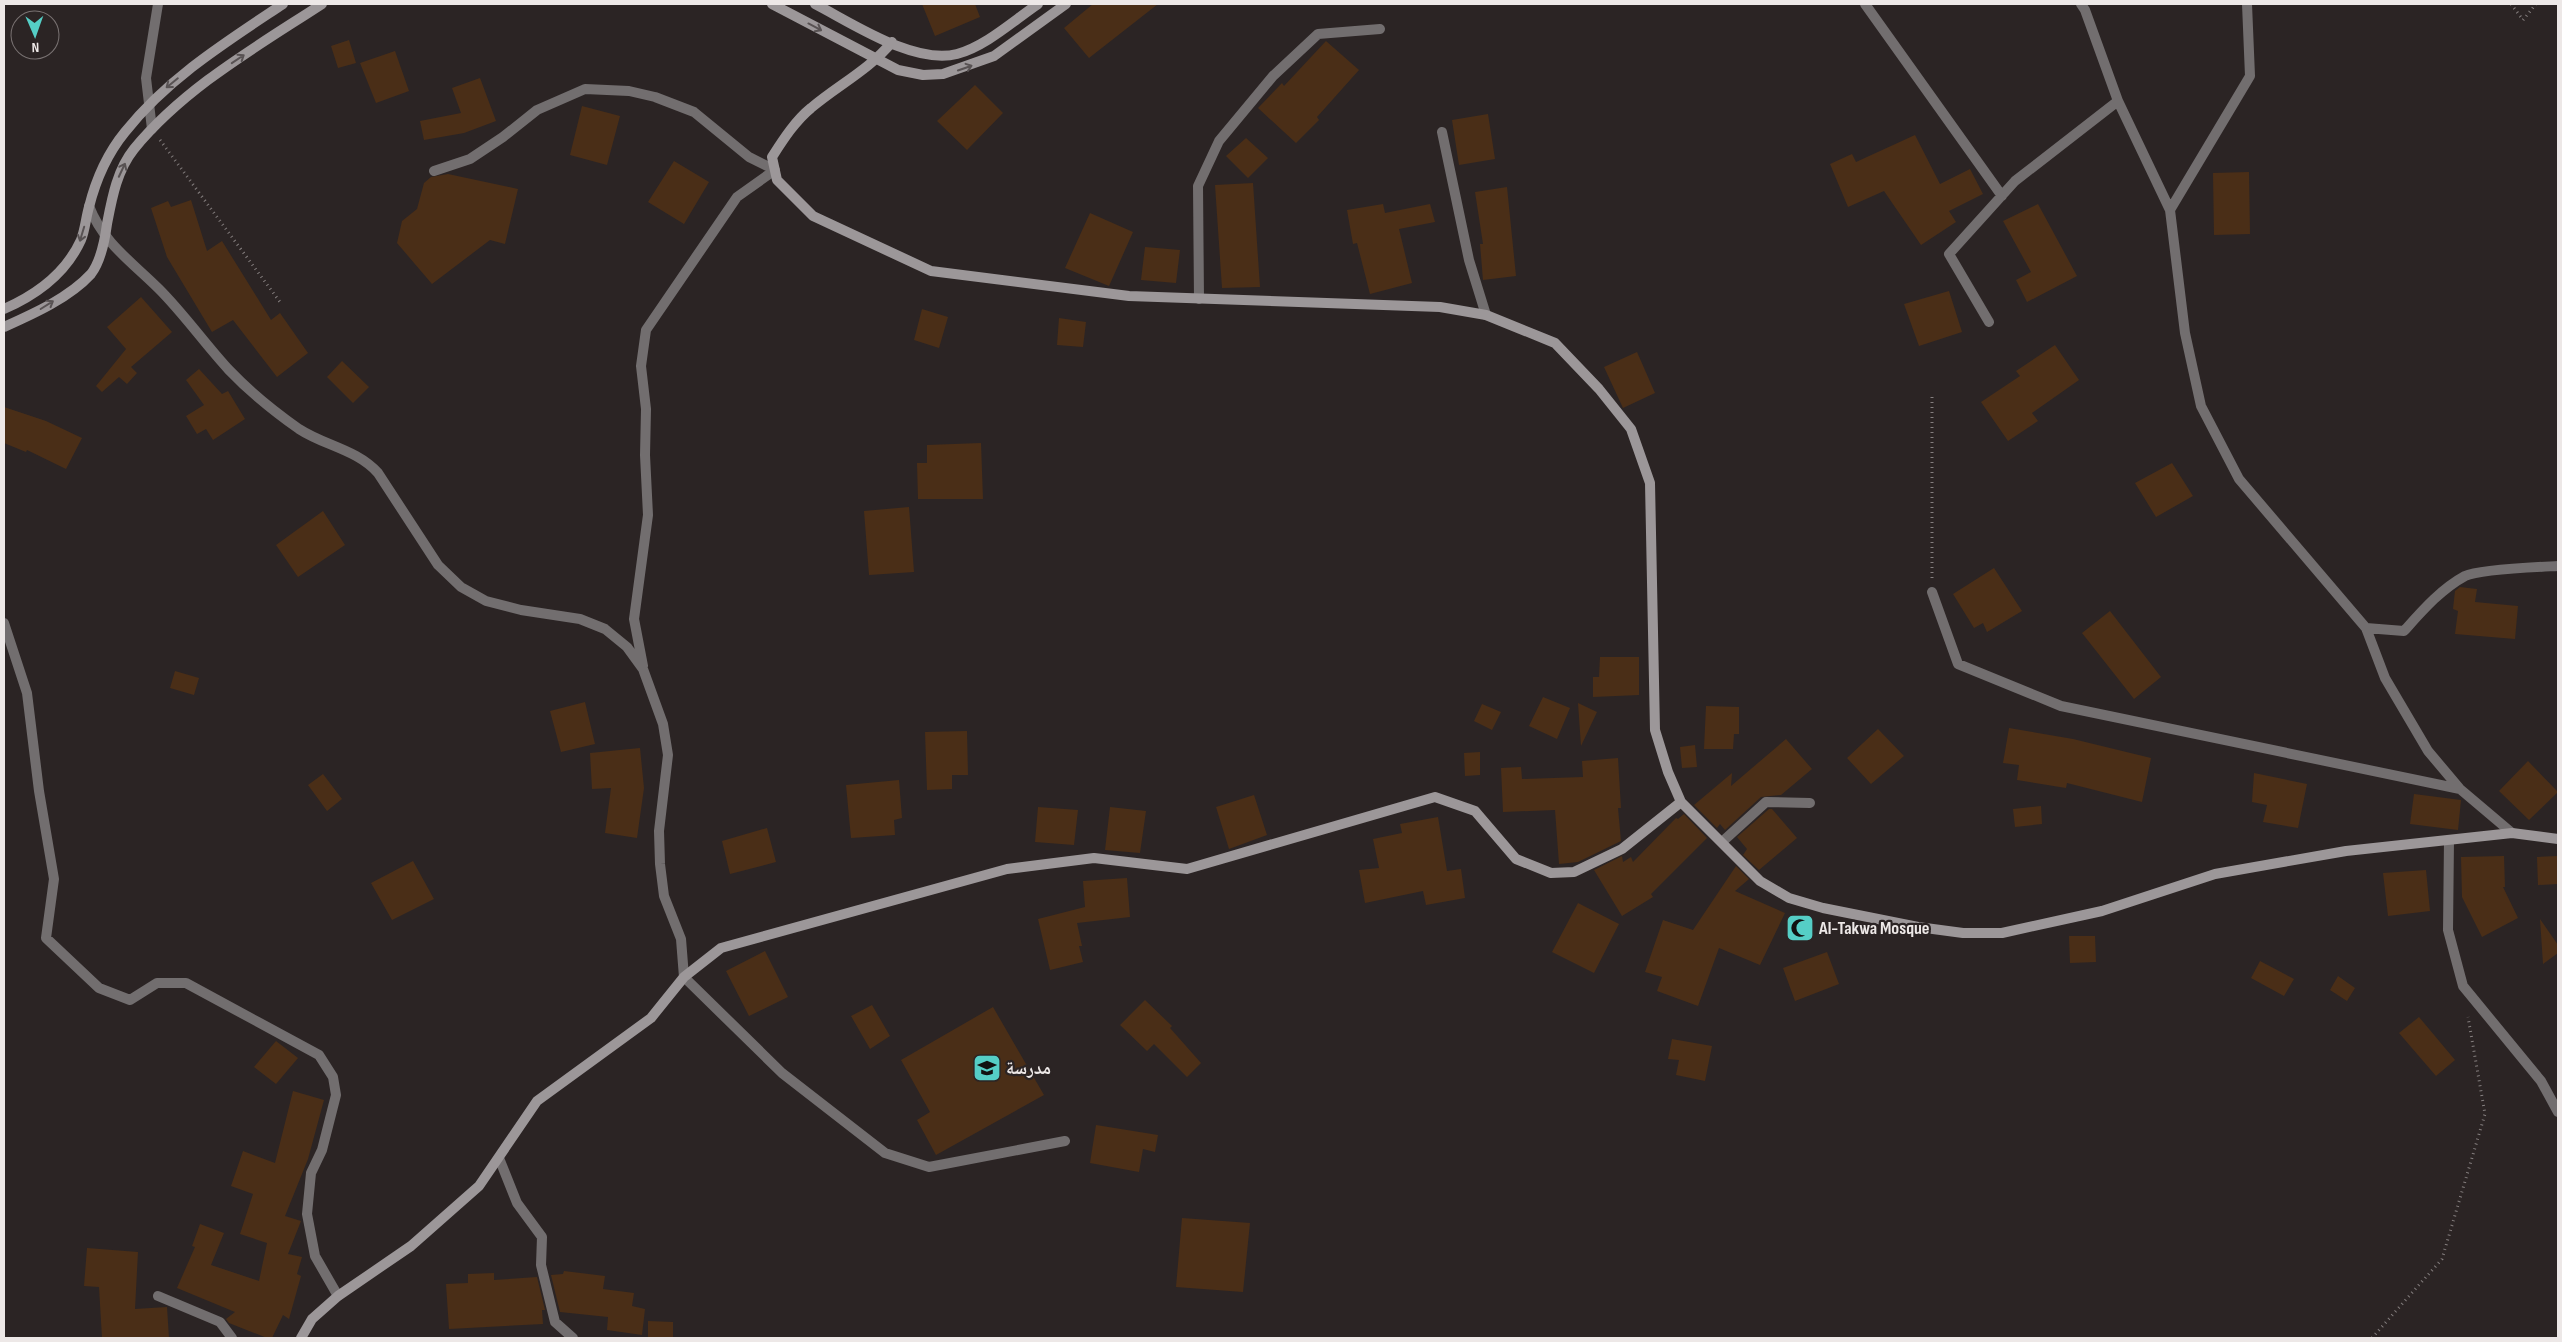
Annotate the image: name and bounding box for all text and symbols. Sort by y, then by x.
north arrow [10,10,60,60]
one-way arrow [807,22,822,32]
text: N [31,39,39,56]
one-way arrow [231,54,245,64]
one-way arrow [957,62,973,72]
one-way arrow [166,77,179,88]
one-way arrow [117,163,127,178]
one-way arrow [76,225,86,241]
one-way arrow [40,300,54,310]
mosque icon: Al-Takwa Mosque [1785,913,1815,943]
place label: Al-Takwa Mosque [1818,918,1930,939]
school or university icon: مدرسة [972,1053,1002,1083]
place label: مدرسة [1006,1058,1051,1079]

